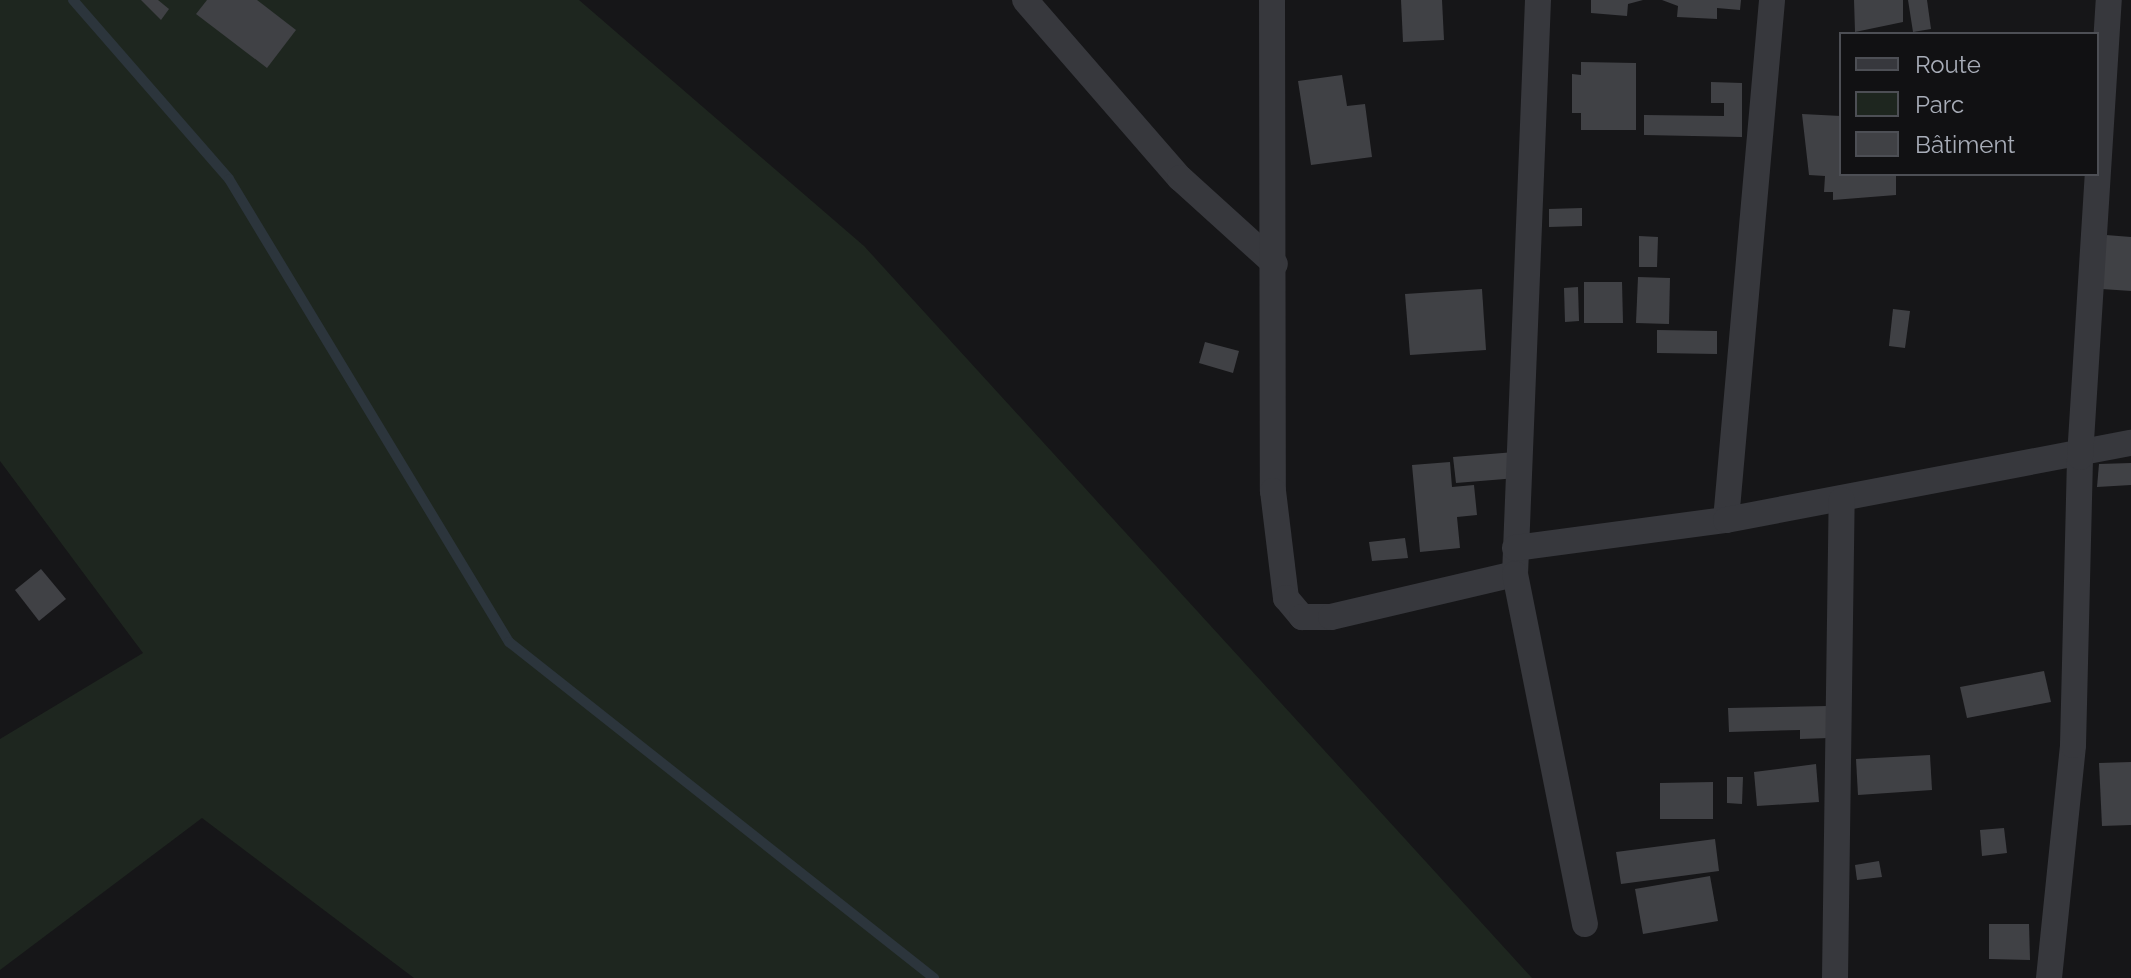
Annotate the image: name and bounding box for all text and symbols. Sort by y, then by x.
legend [1839,32,2099,176]
text: Route [1915,50,1981,79]
text: Parc [1915,90,1964,119]
text: Bâtiment [1915,130,2015,159]

